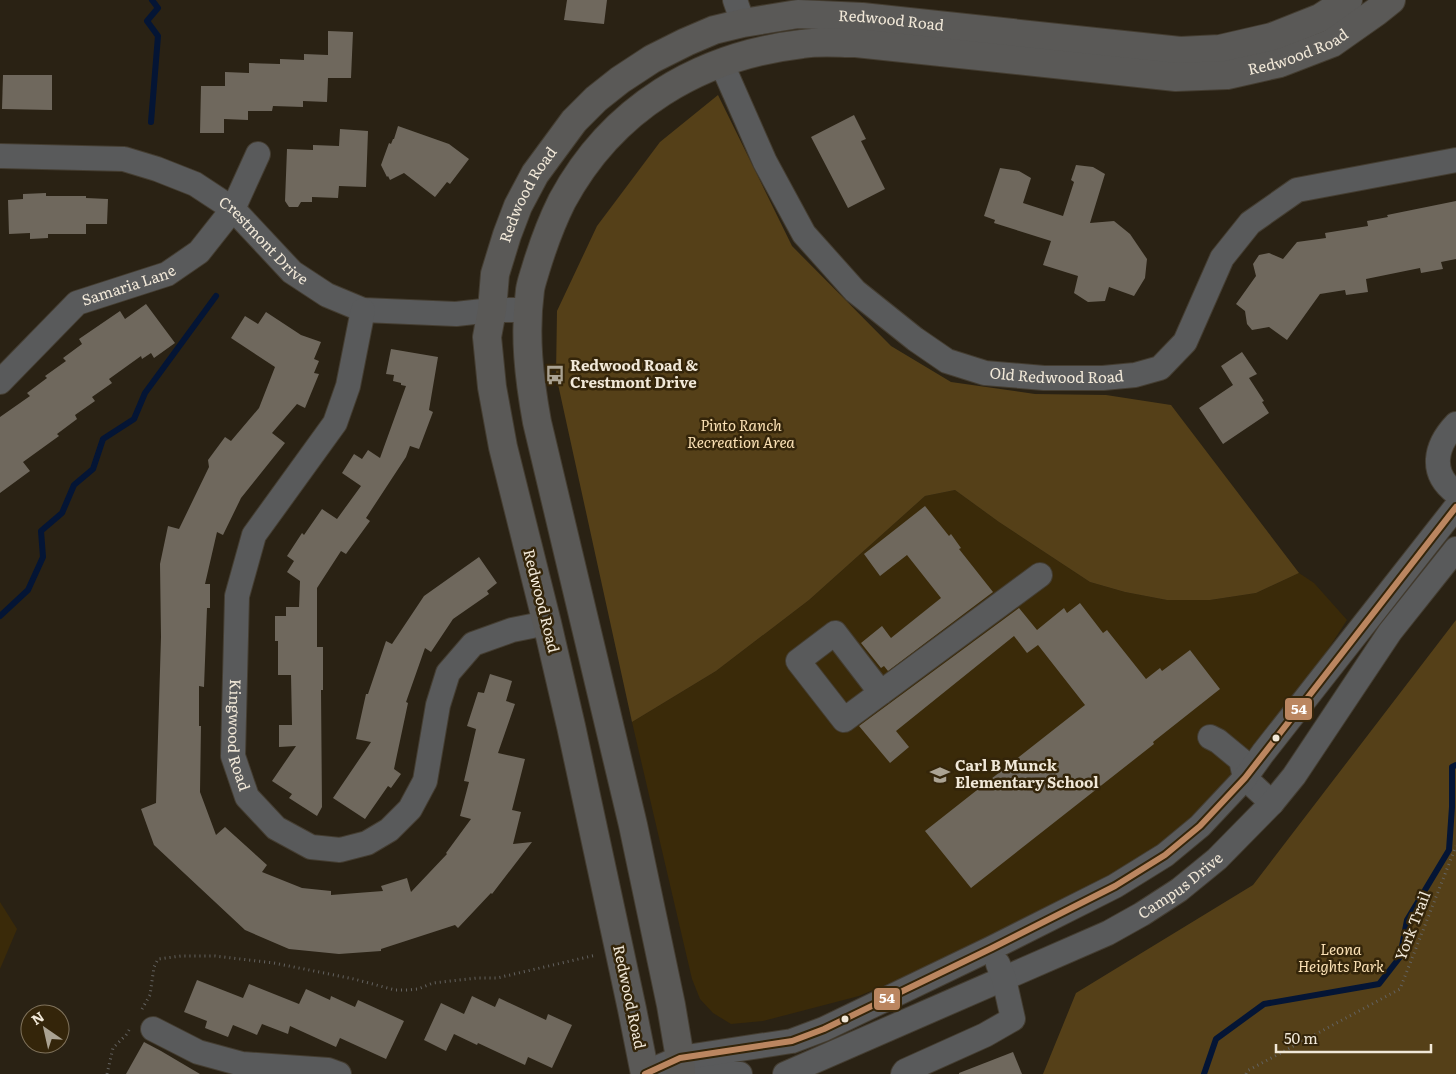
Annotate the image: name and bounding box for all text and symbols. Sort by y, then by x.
street label: Redwood Road [838,3,945,36]
street label: Redwood Road [1245,22,1352,80]
street label: Redwood Road [492,141,562,245]
street label: Crestmont Drive [215,190,314,290]
street label: Samaria Lane [79,258,180,311]
place label: Redwood Road & Crestmont Drive [570,353,698,393]
street label: Old Redwood Road [989,360,1125,388]
bus stop icon: Redwood Road & Crestmont Drive [544,364,566,386]
park label: Pinto Ranch Recreation Area [687,413,795,453]
street label: Redwood Road [518,546,566,655]
street label: Kingwood Road [223,679,257,794]
line badge: 54 [1284,697,1313,721]
text: 54 [1291,698,1308,718]
unlabelled marker [1271,733,1281,743]
place label: Carl B Munck Elementary School [955,753,1099,793]
school or university icon: Carl B Munck Elementary School [929,764,951,786]
street label: Campus Drive [1133,846,1228,924]
street label: York Trail [1388,887,1435,964]
park label: Leona Heights Park [1298,937,1385,977]
street label: Redwood Road [608,942,653,1051]
line badge: 54 [873,987,901,1011]
text: 54 [879,987,896,1007]
north arrow [20,1004,70,1054]
text: N [27,1006,48,1029]
unlabelled marker [840,1014,850,1024]
scale bar [1276,1022,1431,1054]
text: 50 m [1284,1026,1318,1049]

